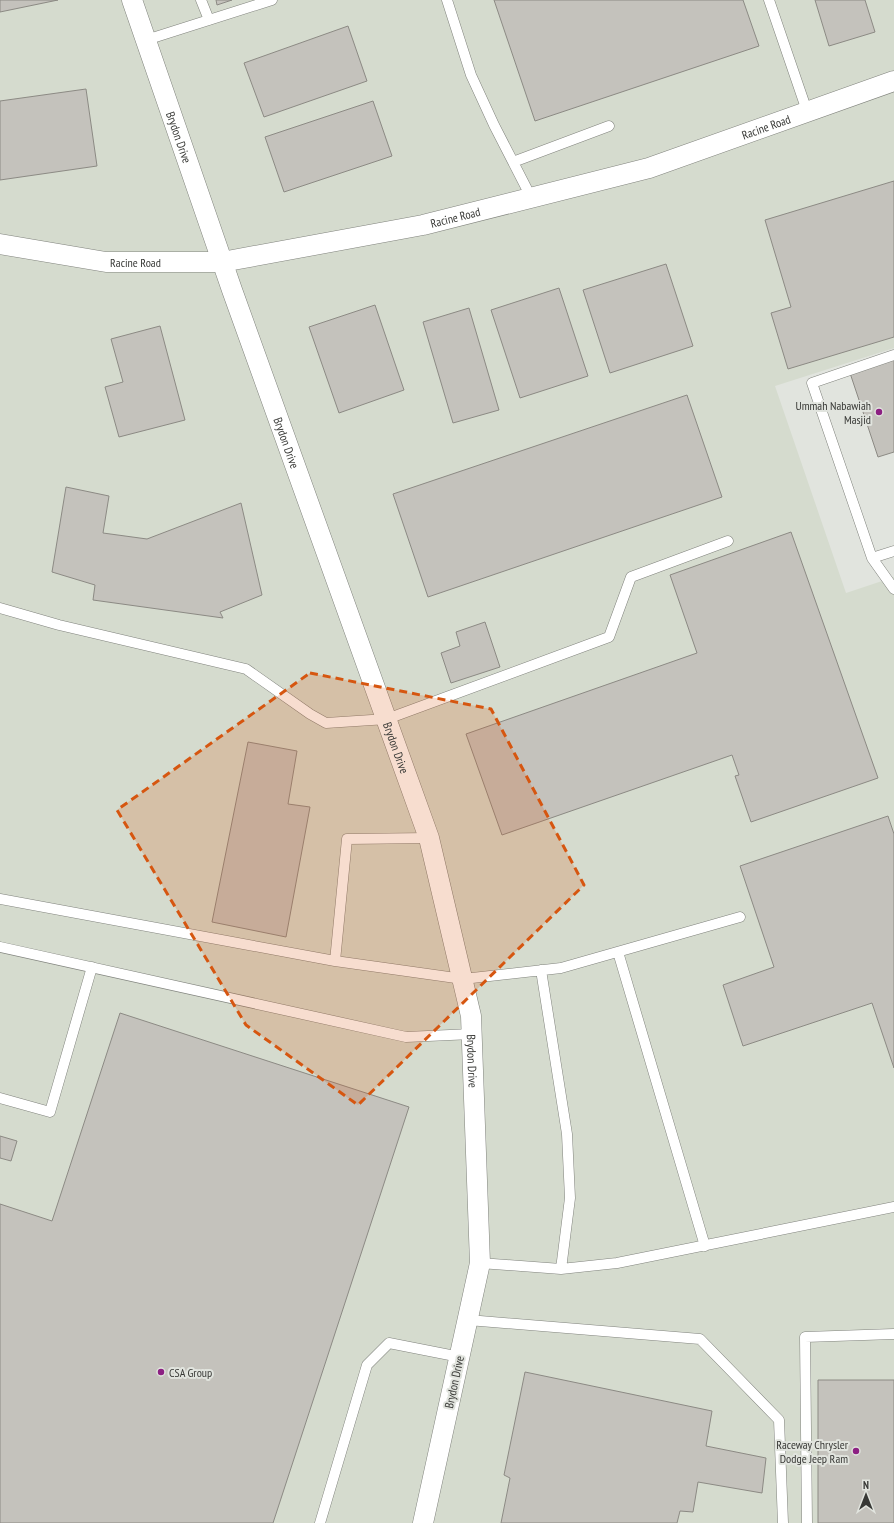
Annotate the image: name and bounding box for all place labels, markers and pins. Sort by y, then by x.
place label: Ummah Nabawiah Masjid [795,398,871,427]
marker: Ummah Nabawiah Masjid [874,407,884,417]
place label: CSA Group [169,1365,212,1380]
marker: CSA Group [156,1367,166,1377]
place label: Raceway Chrysler Dodge Jeep Ram [776,1437,849,1466]
marker: Raceway Chrysler Dodge Jeep Ram [851,1446,861,1456]

